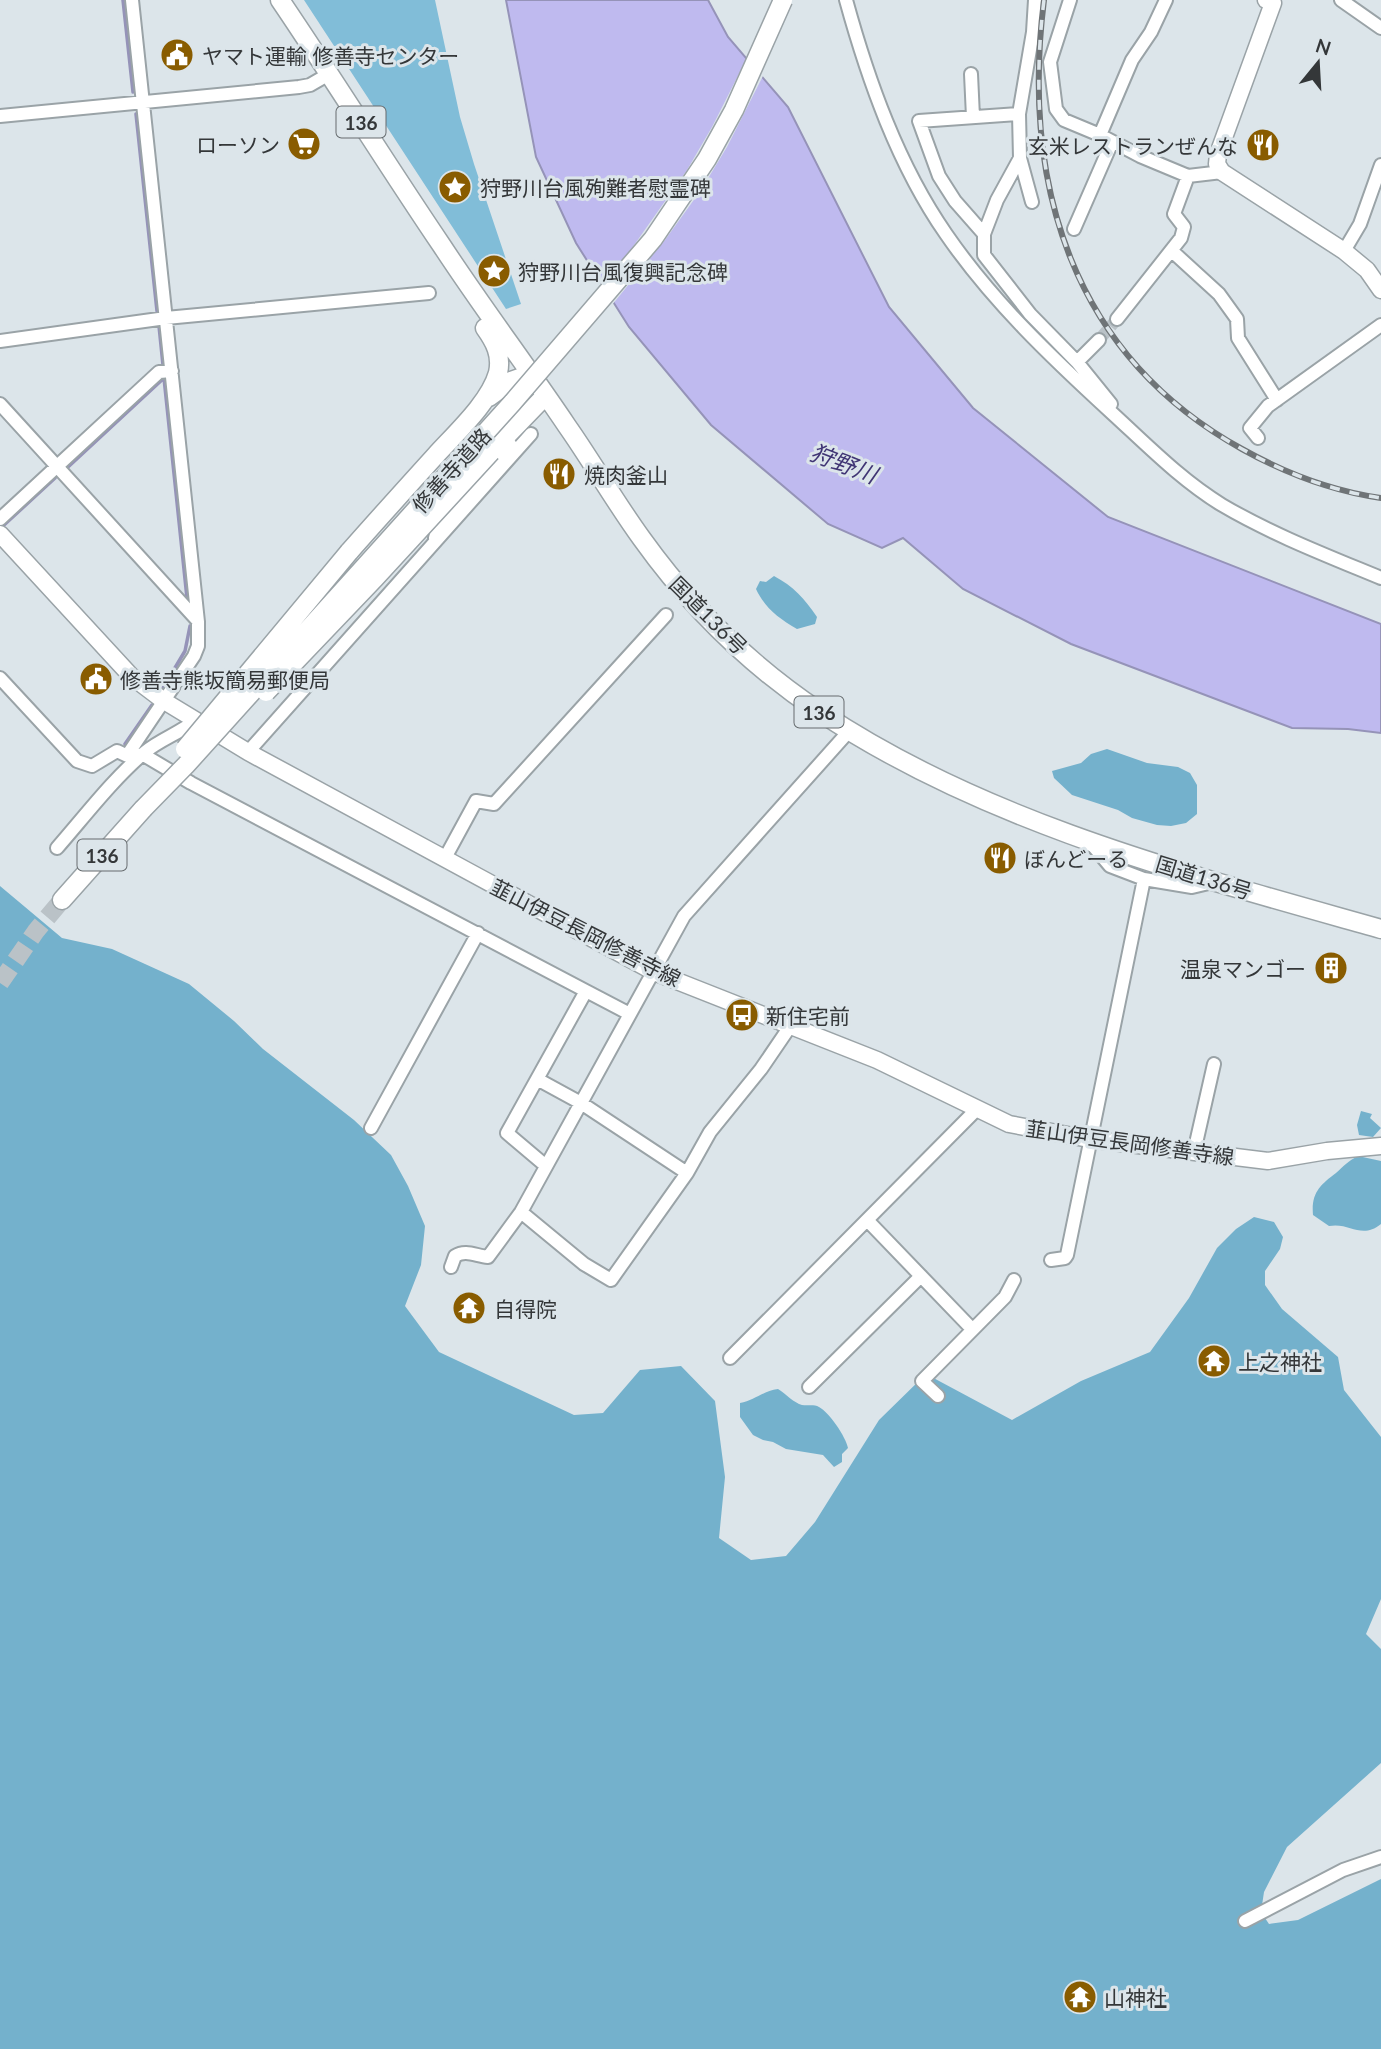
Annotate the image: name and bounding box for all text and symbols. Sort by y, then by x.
north arrow [1283,28,1353,98]
text: N [1313,33,1334,60]
public building icon: ヤマト運輸 修善寺センター [158,36,196,74]
place label: ヤマト運輸 修善寺センター [202,43,459,68]
road number: 136 [336,106,386,138]
supermarket icon: ローソン [285,125,323,163]
restaurant icon: 玄米レストランぜんな [1244,126,1282,164]
place label: ローソン [196,132,280,157]
place label: 玄米レストランぜんな [1028,133,1238,158]
place icon: 狩野川台風殉難者慰霊碑 [436,168,474,206]
place label: 狩野川台風殉難者慰霊碑 [480,175,711,200]
place icon: 狩野川台風復興記念碑 [475,252,513,290]
place label: 狩野川台風復興記念碑 [518,259,728,284]
street label: 修善寺道路 [407,423,495,517]
water label: 狩野川 [807,438,884,490]
restaurant icon: 焼肉釜山 [540,455,578,493]
place label: 焼肉釜山 [584,462,668,487]
street label: 国道136号 [665,571,753,659]
public building icon: 修善寺熊坂簡易郵便局 [77,660,115,698]
place label: 修善寺熊坂簡易郵便局 [120,667,330,692]
road number: 136 [794,696,844,727]
restaurant icon: ぼんどーる [981,839,1019,877]
road number: 136 [78,840,126,870]
place label: ぼんどーる [1024,846,1128,871]
street label: 国道136号 [1153,850,1255,904]
street label: 韮山伊豆長岡修善寺線 [487,873,685,991]
building icon: 温泉マンゴー [1312,949,1350,987]
place label: 温泉マンゴー [1180,956,1306,981]
bus stop icon: 新住宅前 [723,996,761,1034]
place label: 新住宅前 [766,1003,850,1028]
street label: 韮山伊豆長岡修善寺線 [1024,1115,1236,1169]
temple icon: 自得院 [450,1289,488,1327]
place label: 自得院 [494,1296,557,1321]
temple icon: 上之神社 [1195,1342,1233,1380]
place label: 上之神社 [1238,1349,1322,1374]
temple icon: 山神社 [1061,1978,1099,2016]
place label: 山神社 [1104,1985,1167,2010]

